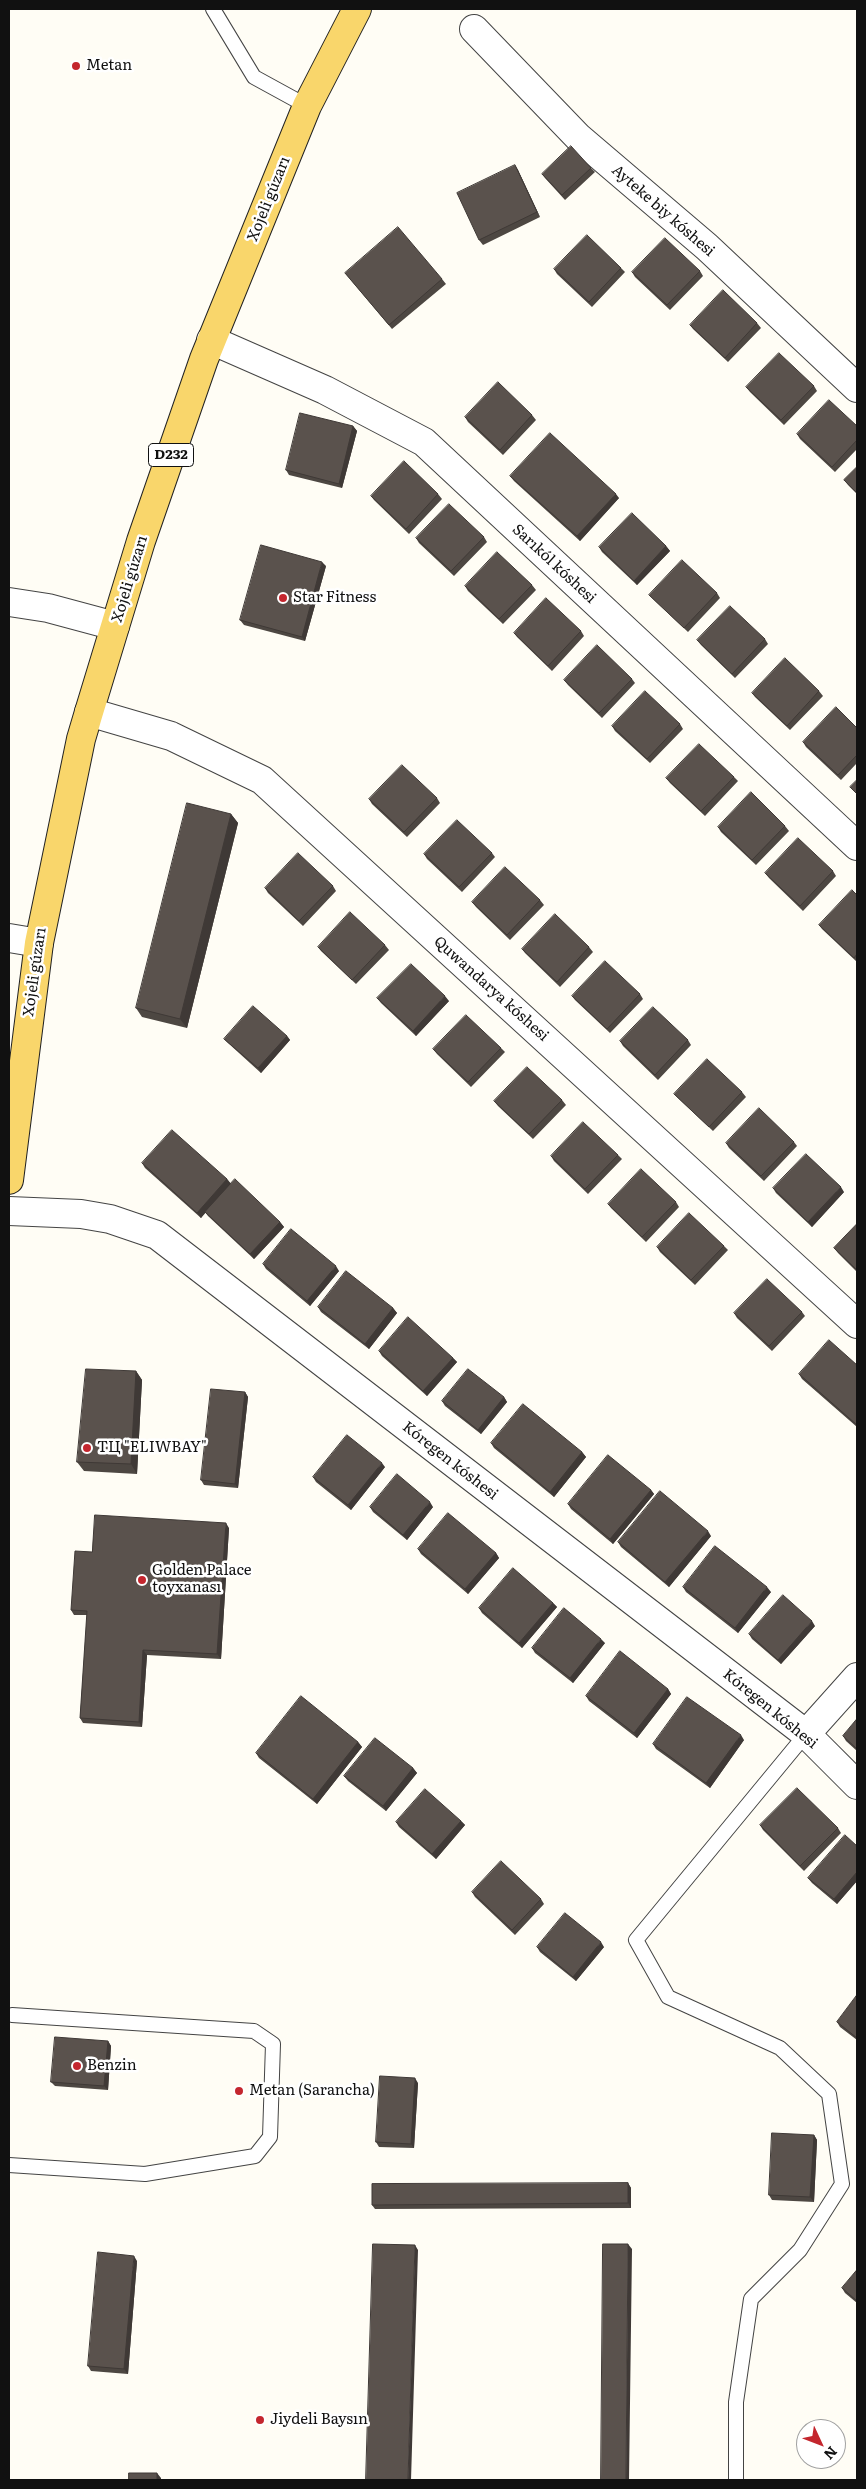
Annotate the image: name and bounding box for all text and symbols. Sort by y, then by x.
place label: Metan [86,57,132,75]
marker: Metan [70,60,82,72]
street label: Xojeli gúzarı [244,154,294,244]
street label: Ayteke biy kóshesi [608,161,718,261]
road number: D232 [148,444,194,466]
street label: Sarıkól kóshesi [508,521,600,607]
street label: Xojeli gúzarı [108,533,152,625]
place label: Star Fitness [293,589,376,607]
marker: Star Fitness [277,592,289,604]
street label: Xojeli gúzarı [20,926,50,1018]
street label: Quwandarya kóshesi [430,933,552,1045]
street label: Kóregen kóshesi [399,1418,501,1504]
place label: ТЦ "ELIWBAY" [97,1439,207,1457]
marker: ТЦ "ELIWBAY" [81,1442,93,1454]
place label: Golden Palace toyxanası [152,1562,252,1597]
marker: Golden Palace toyxanası [136,1574,148,1586]
street label: Kóregen kóshesi [719,1665,821,1753]
place label: Benzin [87,2057,137,2075]
marker: Benzin [71,2060,83,2072]
place label: Metan (Sarancha) [249,2082,375,2100]
marker: Metan (Sarancha) [233,2085,245,2097]
place label: Jiydeli Baysın [270,2411,368,2429]
marker: Jiydeli Baysın [254,2414,266,2426]
north arrow [796,2419,846,2469]
text: N [820,2442,843,2465]

